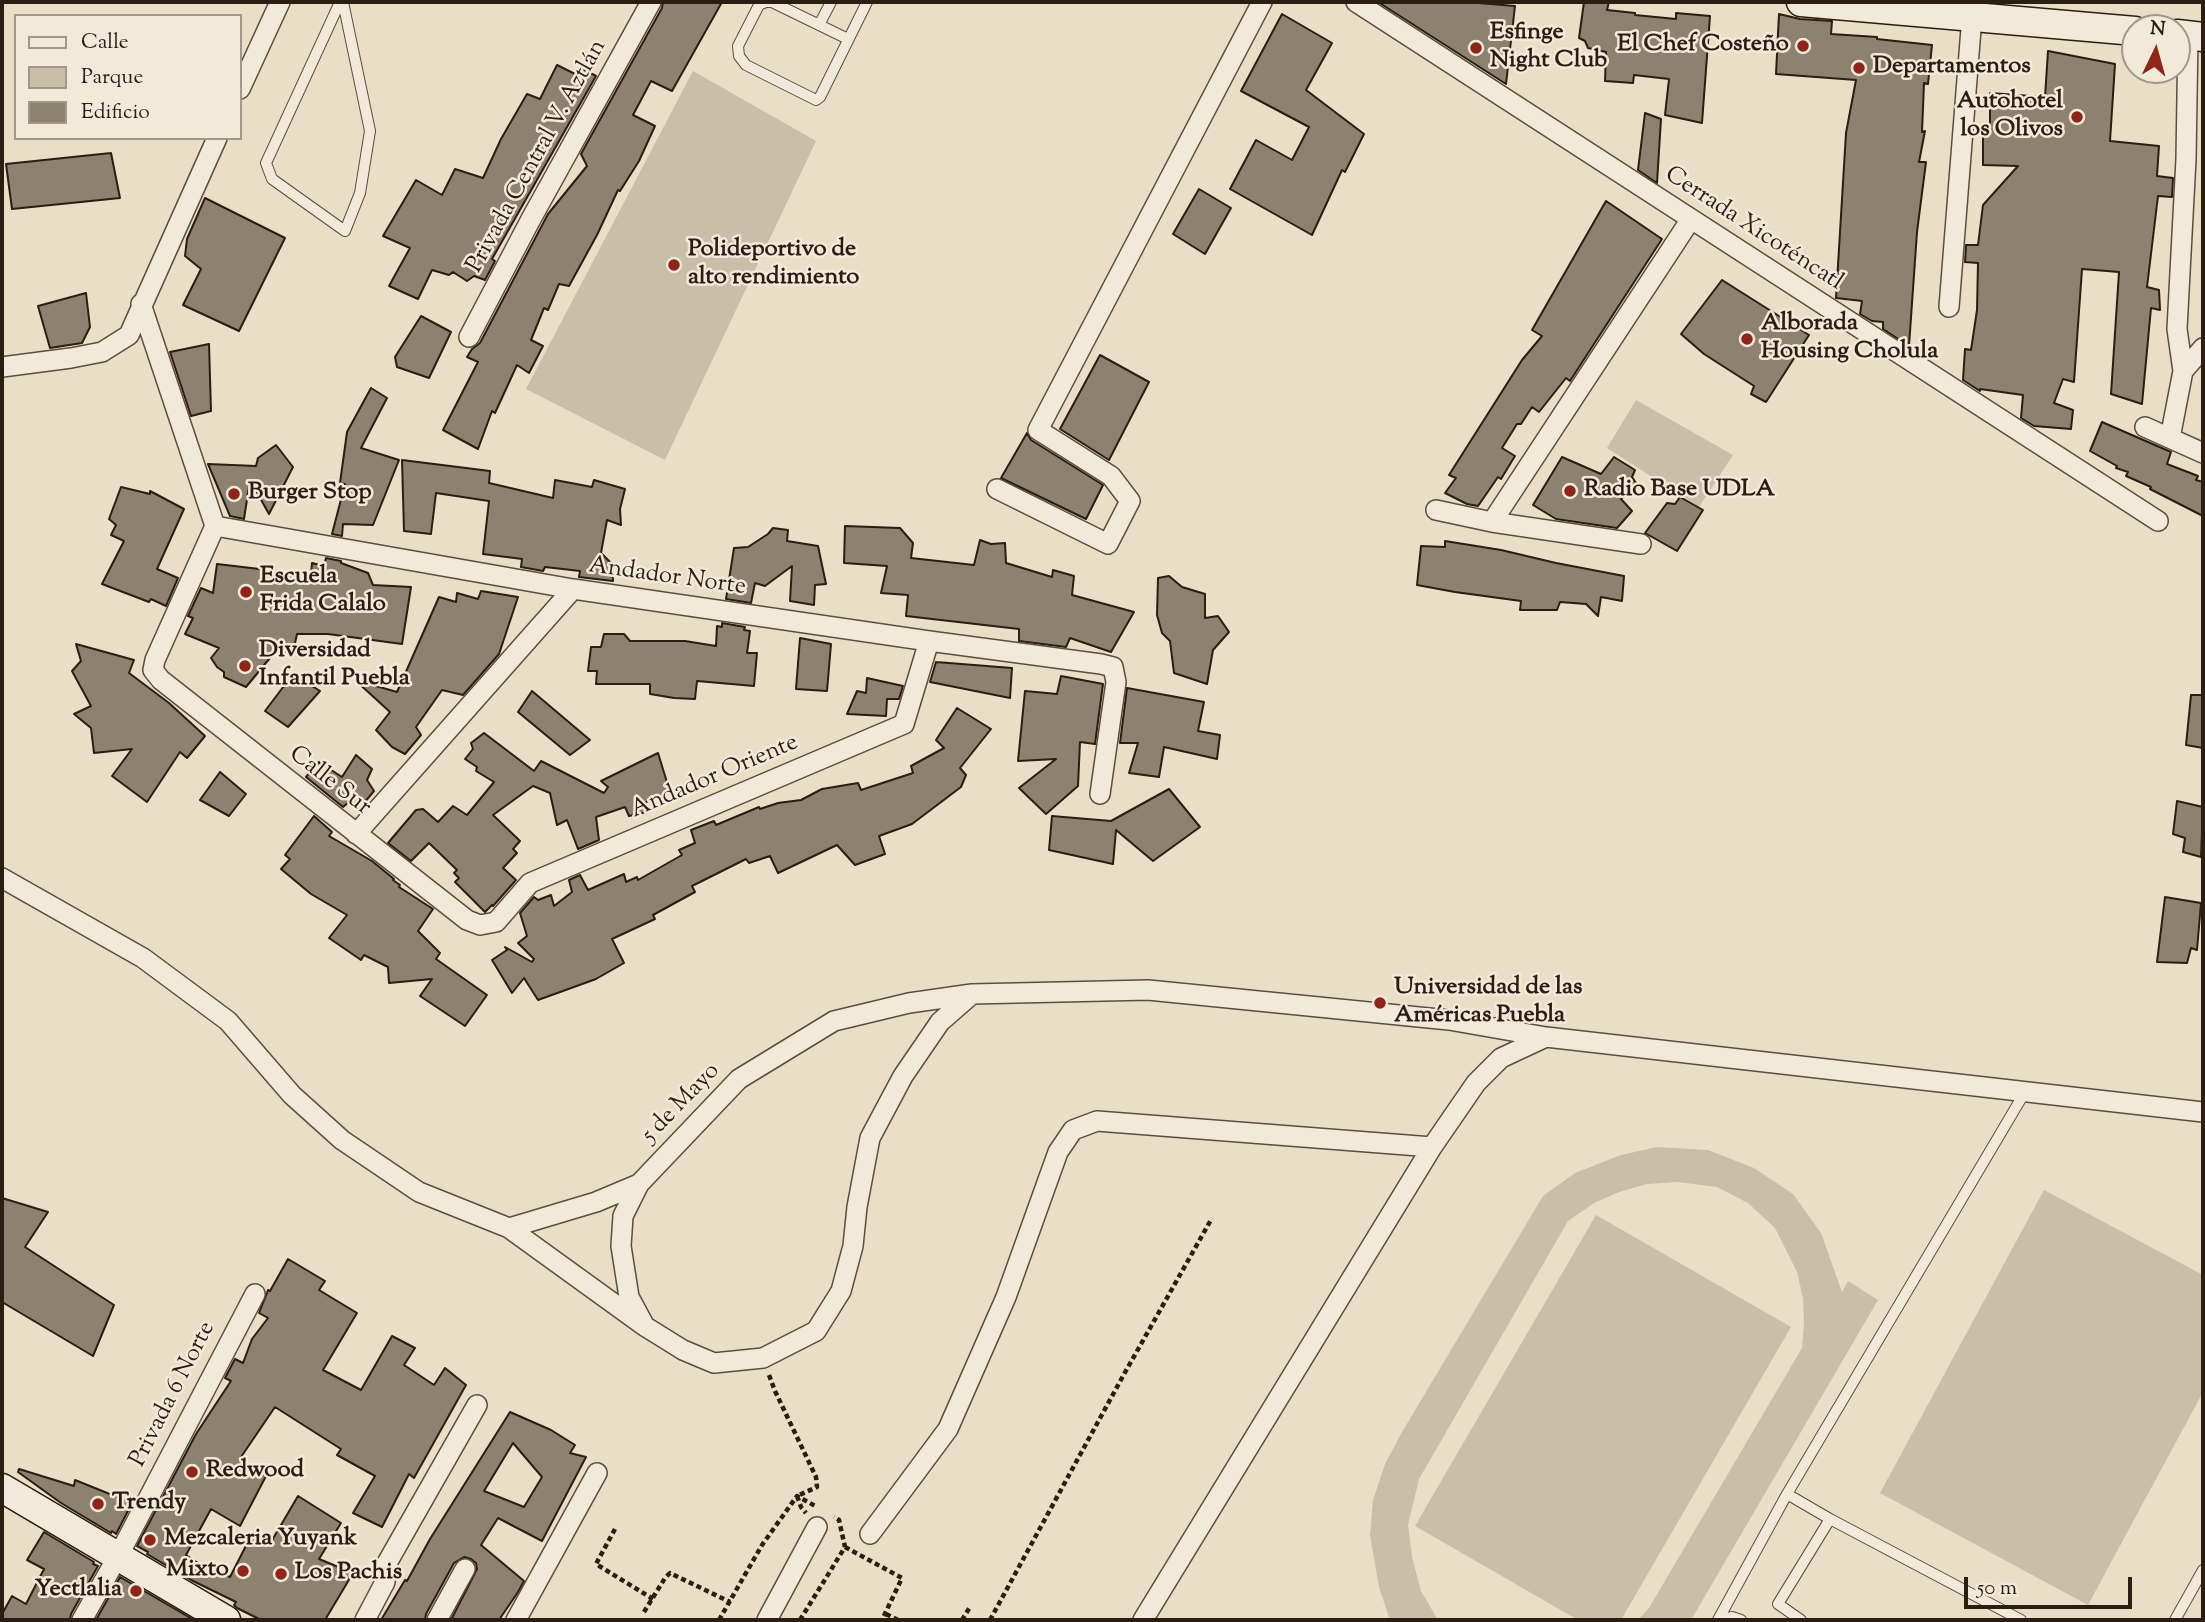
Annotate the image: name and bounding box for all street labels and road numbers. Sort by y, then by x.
street label: Privada Central V. Aztlán [462,35,614,279]
street label: Cerrada Xicoténcatl [1658,162,1848,298]
street label: Andador Norte [586,553,748,603]
street label: Andador Oriente [627,730,803,826]
street label: Calle Sur [282,741,376,823]
street label: 5 de Mayo [637,1058,727,1150]
street label: Privada 6 Norte [125,1317,223,1473]

